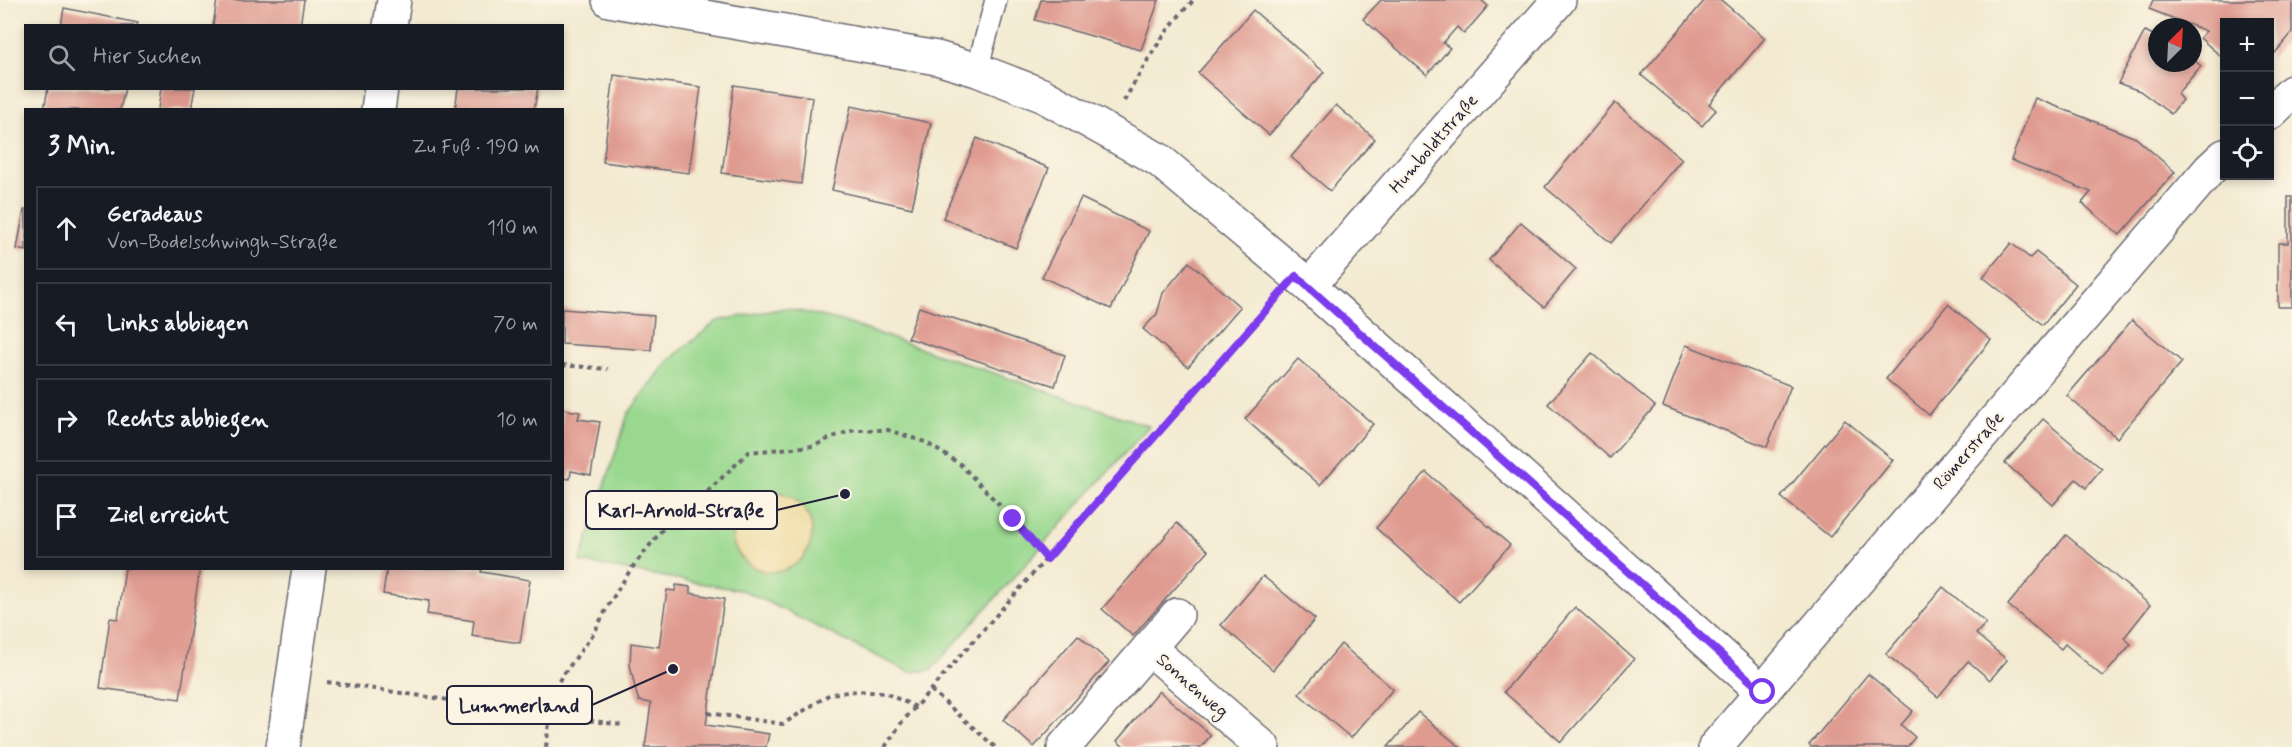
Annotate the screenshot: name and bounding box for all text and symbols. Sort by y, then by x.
north arrow [2148,18,2202,72]
map controls [2220,18,2274,180]
button: + [2220,18,2274,72]
search box [24,24,564,90]
icon: search [45,41,78,74]
text: Hier suchen [93,43,202,71]
button: − [2220,72,2274,126]
street label: Humboldtstraße [1384,89,1484,199]
button: locate [2220,126,2274,180]
text: 3 Min. [48,130,116,164]
text: Zu Fuß · 190 m [412,134,540,161]
text: Geradeaus [107,201,202,229]
icon: ahead [50,212,83,245]
text: 110 m [487,215,538,242]
text: Von-Bodelschwingh-Straße [107,229,338,256]
icon: left [50,308,83,341]
text: Links abbiegen [107,310,249,338]
text: 70 m [493,311,538,338]
icon: right [50,404,83,437]
text: Rechts abbiegen [107,406,268,434]
street label: Römerstraße [1928,406,2010,495]
text: 10 m [496,407,538,434]
callout: Karl-Arnold-Straße [586,491,777,529]
text: Karl-Arnold-Straße [598,498,764,525]
icon: arrive [50,500,83,533]
text: Ziel erreicht [107,502,229,530]
route end [999,505,1025,531]
street label: Sonnenweg [1150,648,1233,725]
route start [1749,678,1775,704]
callout: Lummerland [447,686,592,724]
text: Lummerland [459,693,579,720]

